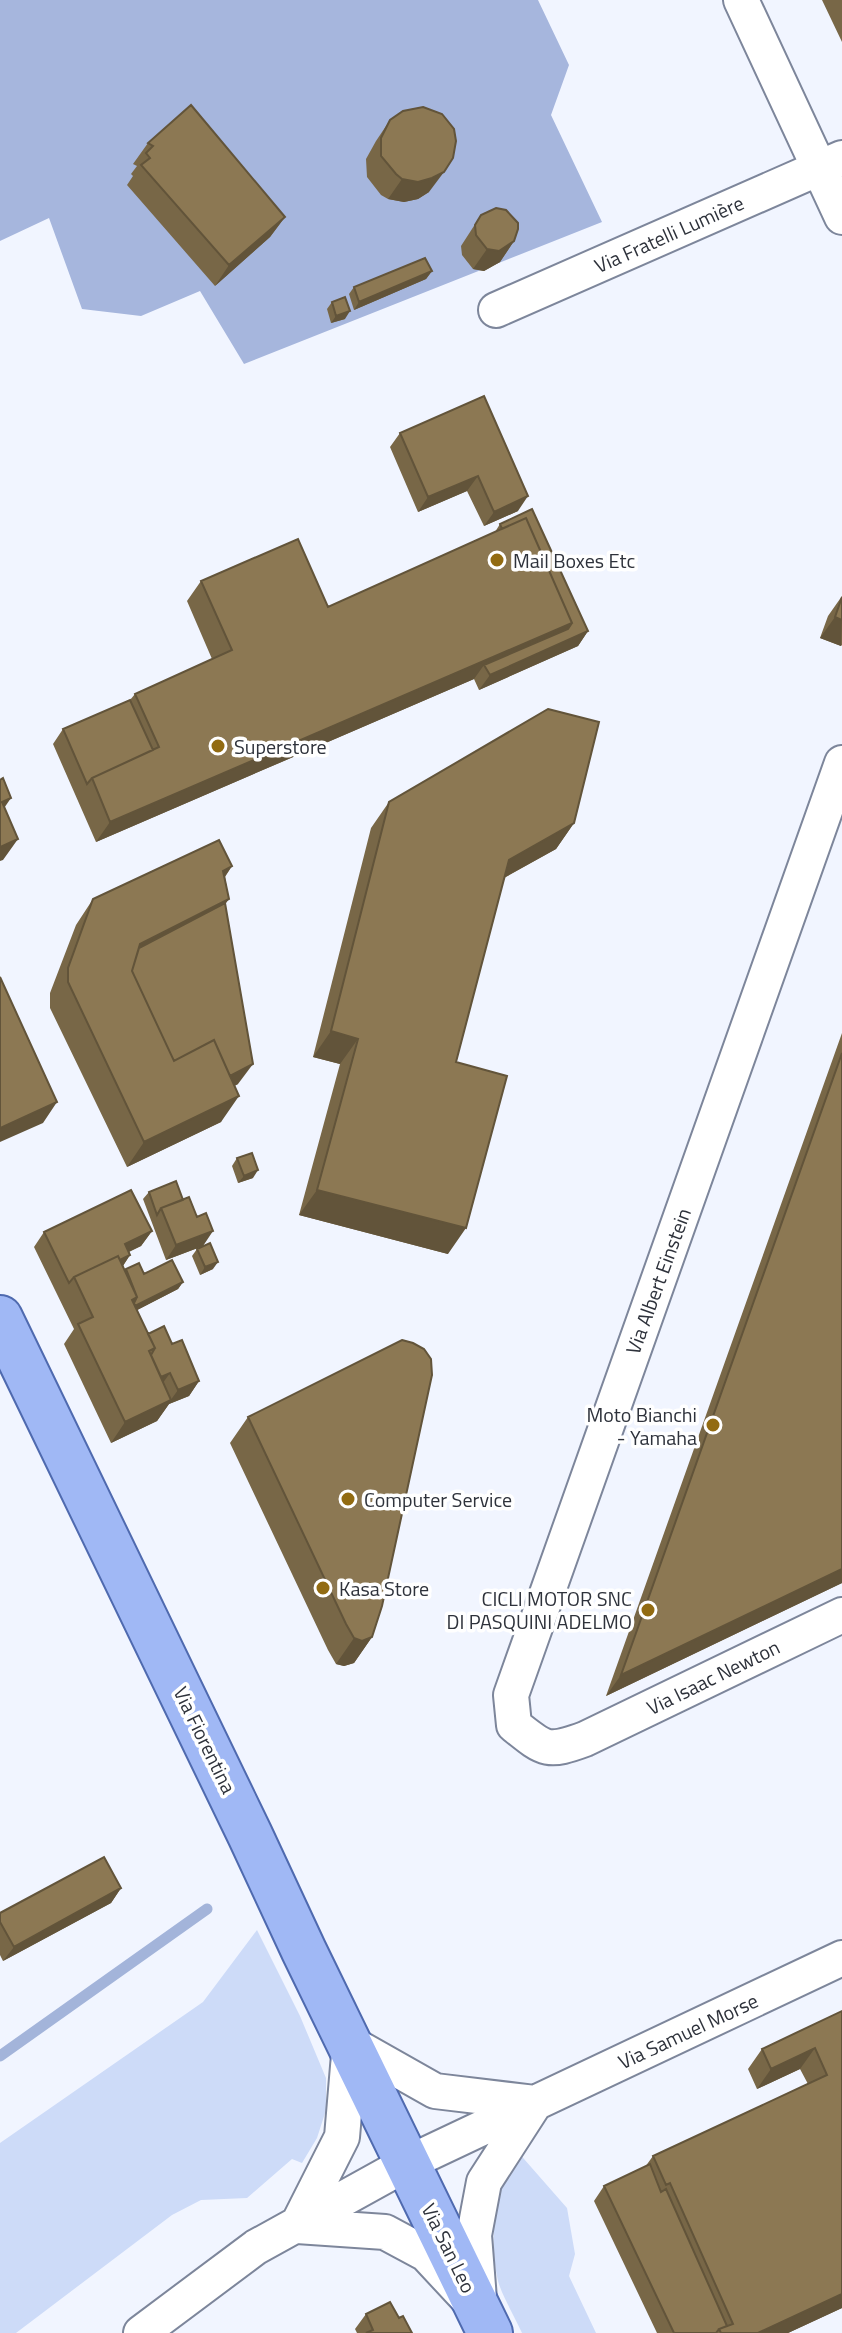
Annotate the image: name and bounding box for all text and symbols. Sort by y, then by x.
street label: Via Fratelli Lumière [589,187,749,281]
place label: Mail Boxes Etc [513,545,635,576]
marker: Mail Boxes Etc [488,551,506,569]
place label: Superstore [234,731,327,762]
marker: Superstore [209,737,227,755]
street label: Via Albert Einstein [617,1203,699,1359]
place label: Moto Bianchi - Yamaha [587,1399,697,1453]
marker: Moto Bianchi - Yamaha [704,1416,722,1434]
place label: Computer Service [364,1484,512,1515]
marker: Computer Service [339,1490,357,1508]
place label: Kasa Store [339,1573,429,1604]
marker: Kasa Store [314,1579,332,1597]
place label: CICLI MOTOR SNC DI PASQUINI ADELMO [447,1583,632,1637]
marker: CICLI MOTOR SNC DI PASQUINI ADELMO [639,1601,657,1619]
street label: Via Isaac Newton [641,1631,785,1723]
street label: Via Fiorentina [166,1681,244,1799]
street label: Via Samuel Morse [613,1985,763,2077]
street label: Via San Leo [414,2198,484,2298]

